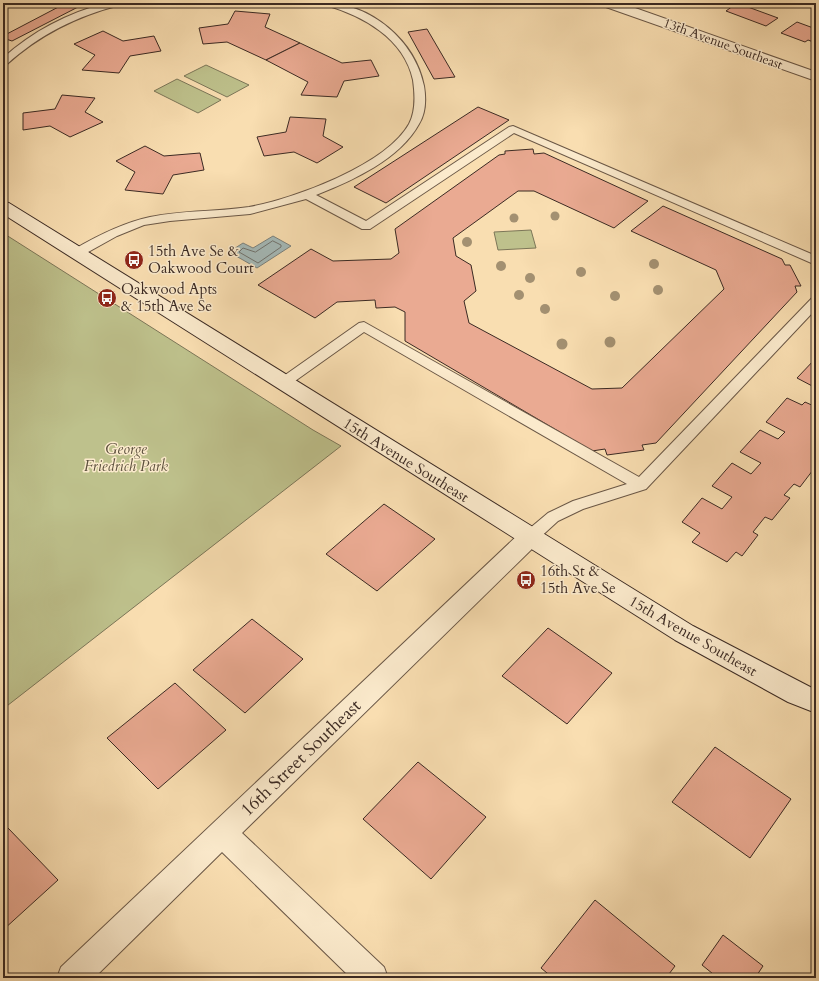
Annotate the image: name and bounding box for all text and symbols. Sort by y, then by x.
street label: 13th Avenue Southeast [661,14,785,74]
place label: 15th Ave Se & Oakwood Court [148,241,254,278]
bus stop icon: 15th Ave Se & Oakwood Court [123,249,145,271]
place label: Oakwood Apts & 15th Ave Se [121,279,217,316]
bus stop icon: Oakwood Apts & 15th Ave Se [96,287,118,309]
street label: 15th Avenue Southeast [339,413,473,507]
park label: George Friedrich Park [84,439,169,476]
place label: 16th St & 15th Ave Se [540,561,616,598]
bus stop icon: 16th St & 15th Ave Se [515,569,537,591]
street label: 15th Avenue Southeast [625,591,761,681]
street label: 16th Street Southeast [235,694,367,822]

